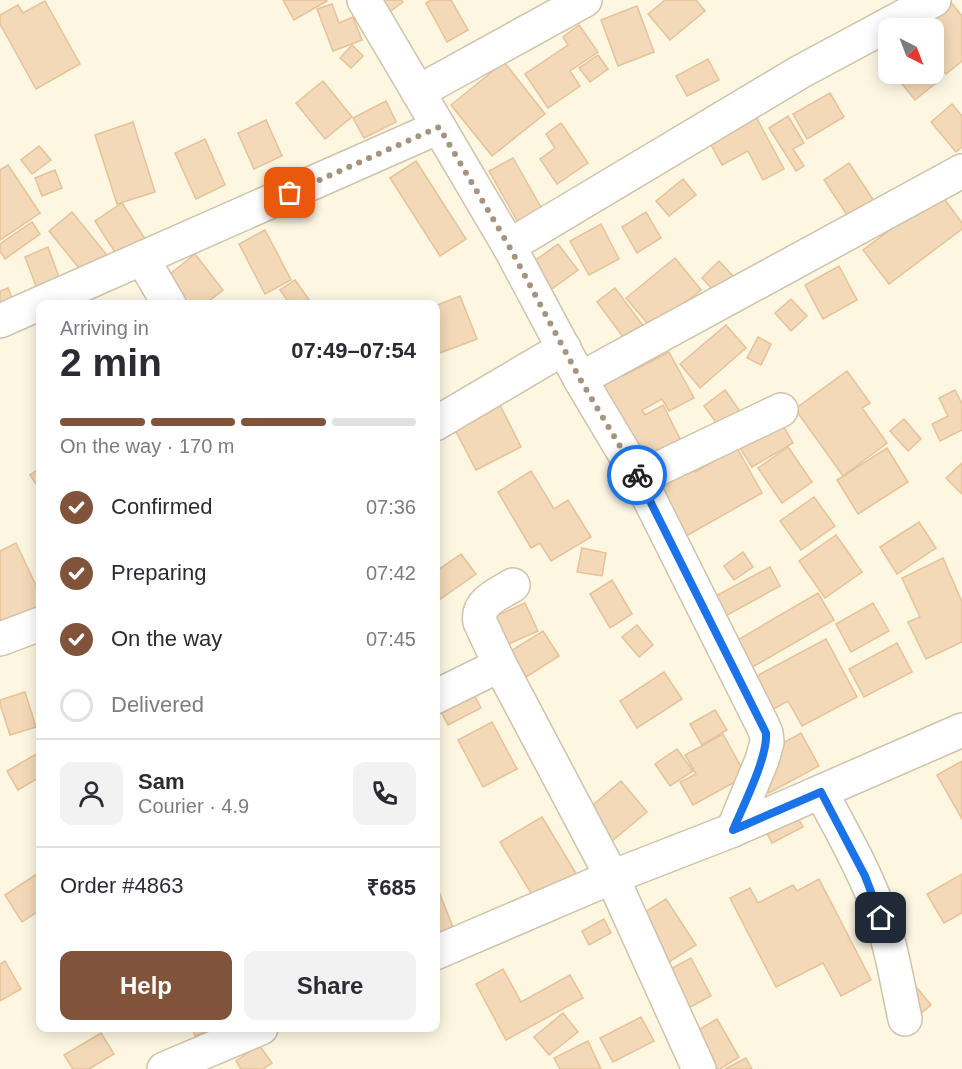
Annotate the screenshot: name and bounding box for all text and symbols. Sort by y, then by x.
north arrow [878,18,944,84]
map controls [878,18,944,84]
pin [264,167,315,218]
icon: bag [273,176,306,209]
text: Arriving in [60,317,149,339]
text: 07:49–07:54 [291,338,416,363]
text: 2 min [60,341,162,384]
text: On the way · 170 m [60,435,235,457]
courier [607,445,667,505]
icon: bike [621,459,654,492]
icon: check [60,491,93,524]
text: Confirmed [111,494,212,519]
text: 07:36 [366,496,416,518]
icon: check [60,557,93,590]
text: Preparing [111,560,206,585]
text: 07:42 [366,562,416,584]
icon: check [60,623,93,656]
text: On the way [111,626,222,651]
text: 07:45 [366,628,416,650]
text: Delivered [111,692,204,717]
button: person [60,762,123,825]
button: phone [353,762,416,825]
text: Sam [138,769,184,794]
text: Courier · 4.9 [138,795,249,817]
text: Order #4863 [60,873,184,898]
text: ₹685 [367,875,416,900]
pin [855,892,906,943]
icon: home [864,901,897,934]
button: Help [60,951,232,1020]
button: Share [244,951,416,1020]

